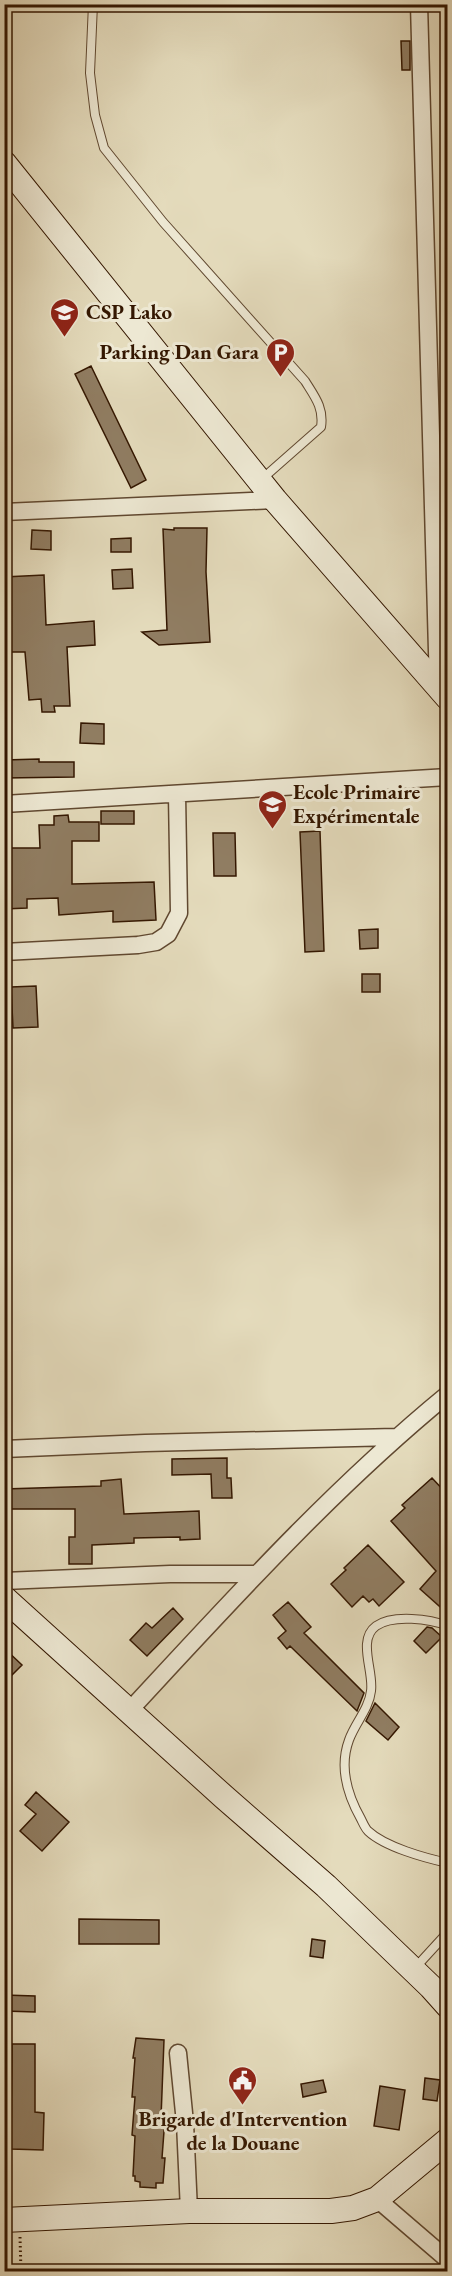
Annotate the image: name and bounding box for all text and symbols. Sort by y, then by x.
school or university icon: CSP Lako [49,296,81,338]
place label: CSP Lako [86,298,173,325]
parking icon: Parking Dan Gara [264,336,296,378]
place label: Parking Dan Gara [100,338,260,365]
place label: Ecole Primaire Expérimentale [293,778,421,829]
school or university icon: Ecole Primaire Expérimentale [256,788,288,830]
public building icon: Brigarde d'Intervention de la Douane [227,2064,259,2106]
place label: Brigarde d'Intervention de la Douane [139,2105,348,2156]

